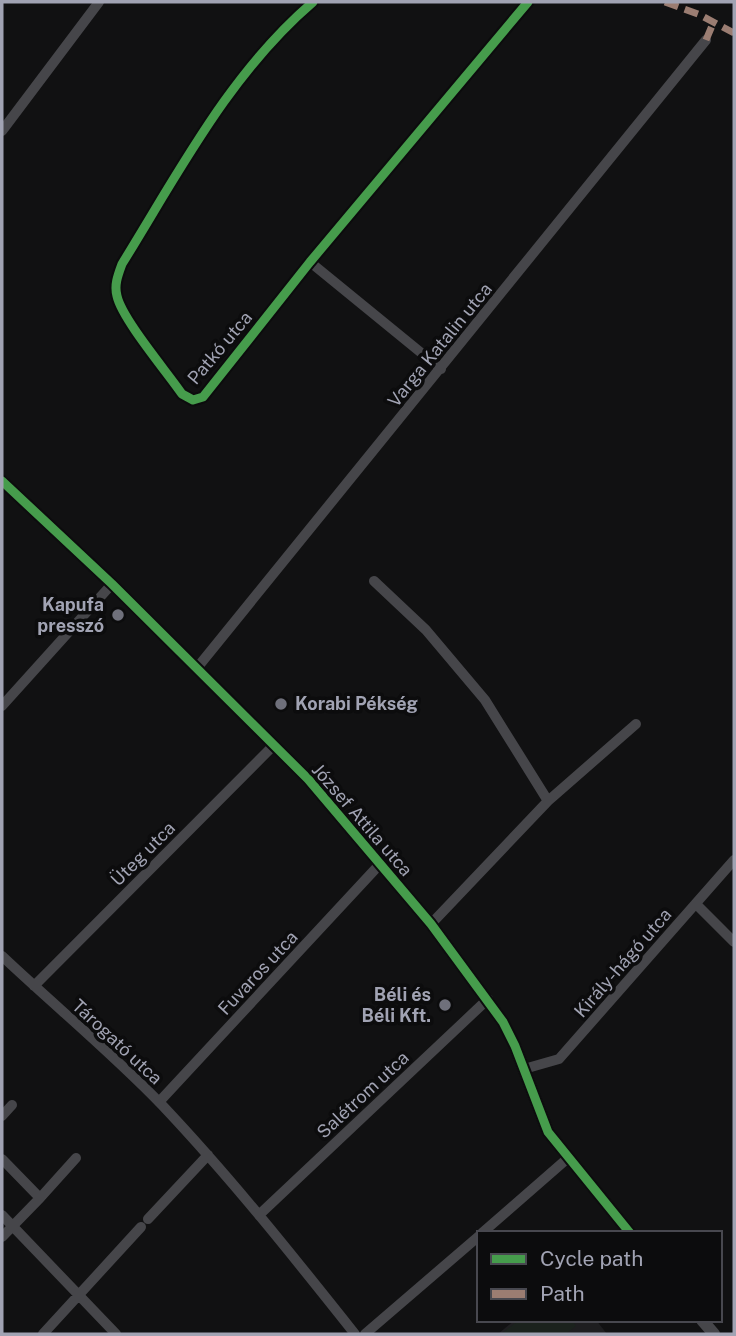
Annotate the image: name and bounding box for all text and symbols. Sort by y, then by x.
street label: Varga Katalin utca [383,278,496,411]
street label: Patkó utca [183,307,256,388]
place label: Kapufa presszó [37,594,104,636]
marker: Kapufa presszó [110,607,126,623]
place label: Korabi Pékség [295,693,418,714]
marker: Korabi Pékség [273,696,289,712]
street label: József Attila utca [308,759,417,880]
street label: Üteg utca [105,816,179,890]
street label: Király-hágó utca [570,904,676,1021]
street label: Fuvaros utca [213,926,302,1019]
place label: Béli és Béli Kft. [362,984,431,1026]
street label: Tárogató utca [68,995,167,1089]
marker: Béli és Béli Kft. [437,997,453,1013]
street label: Salétrom utca [312,1047,413,1142]
legend [477,1231,722,1322]
text: Cycle path [540,1246,643,1271]
text: Path [540,1281,585,1306]

